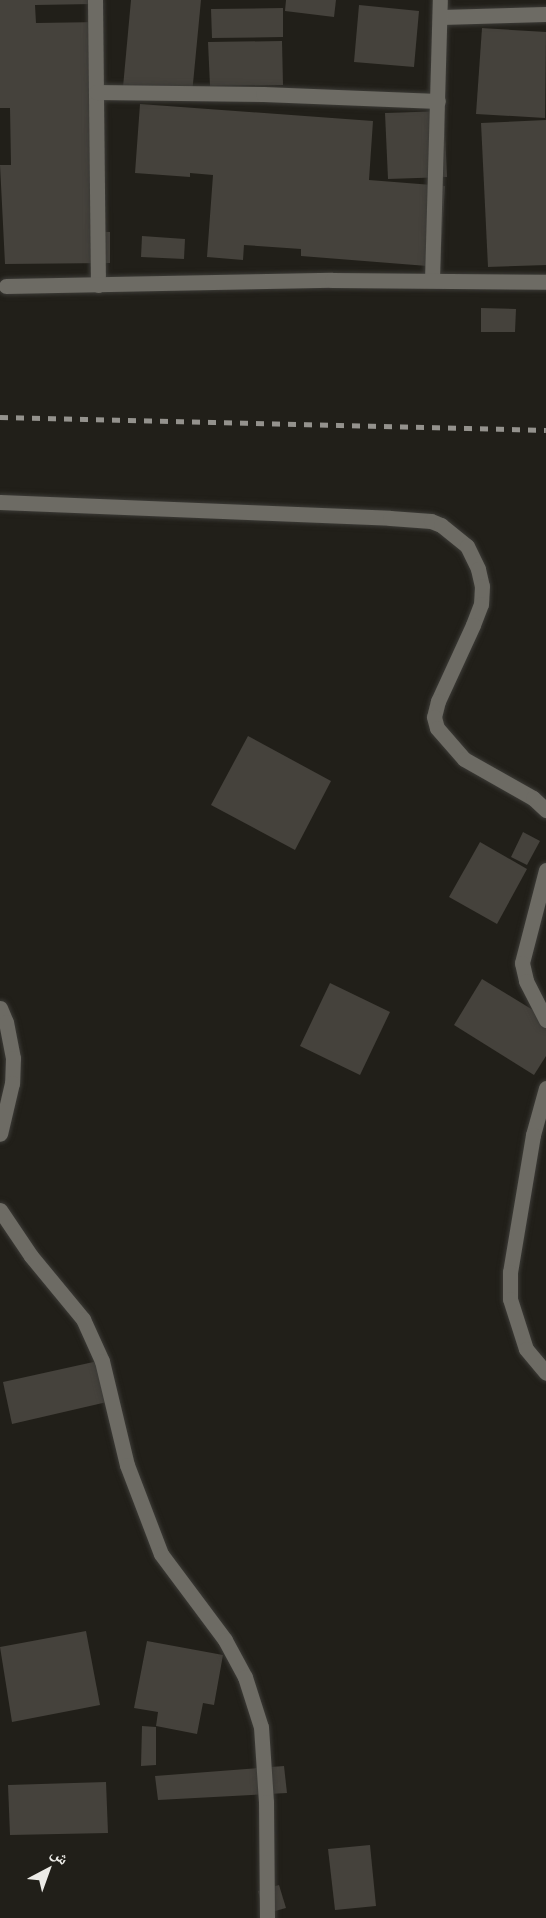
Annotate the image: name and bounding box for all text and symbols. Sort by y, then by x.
north arrow [18,1840,78,1900]
text: ش [48,1845,71,1868]

